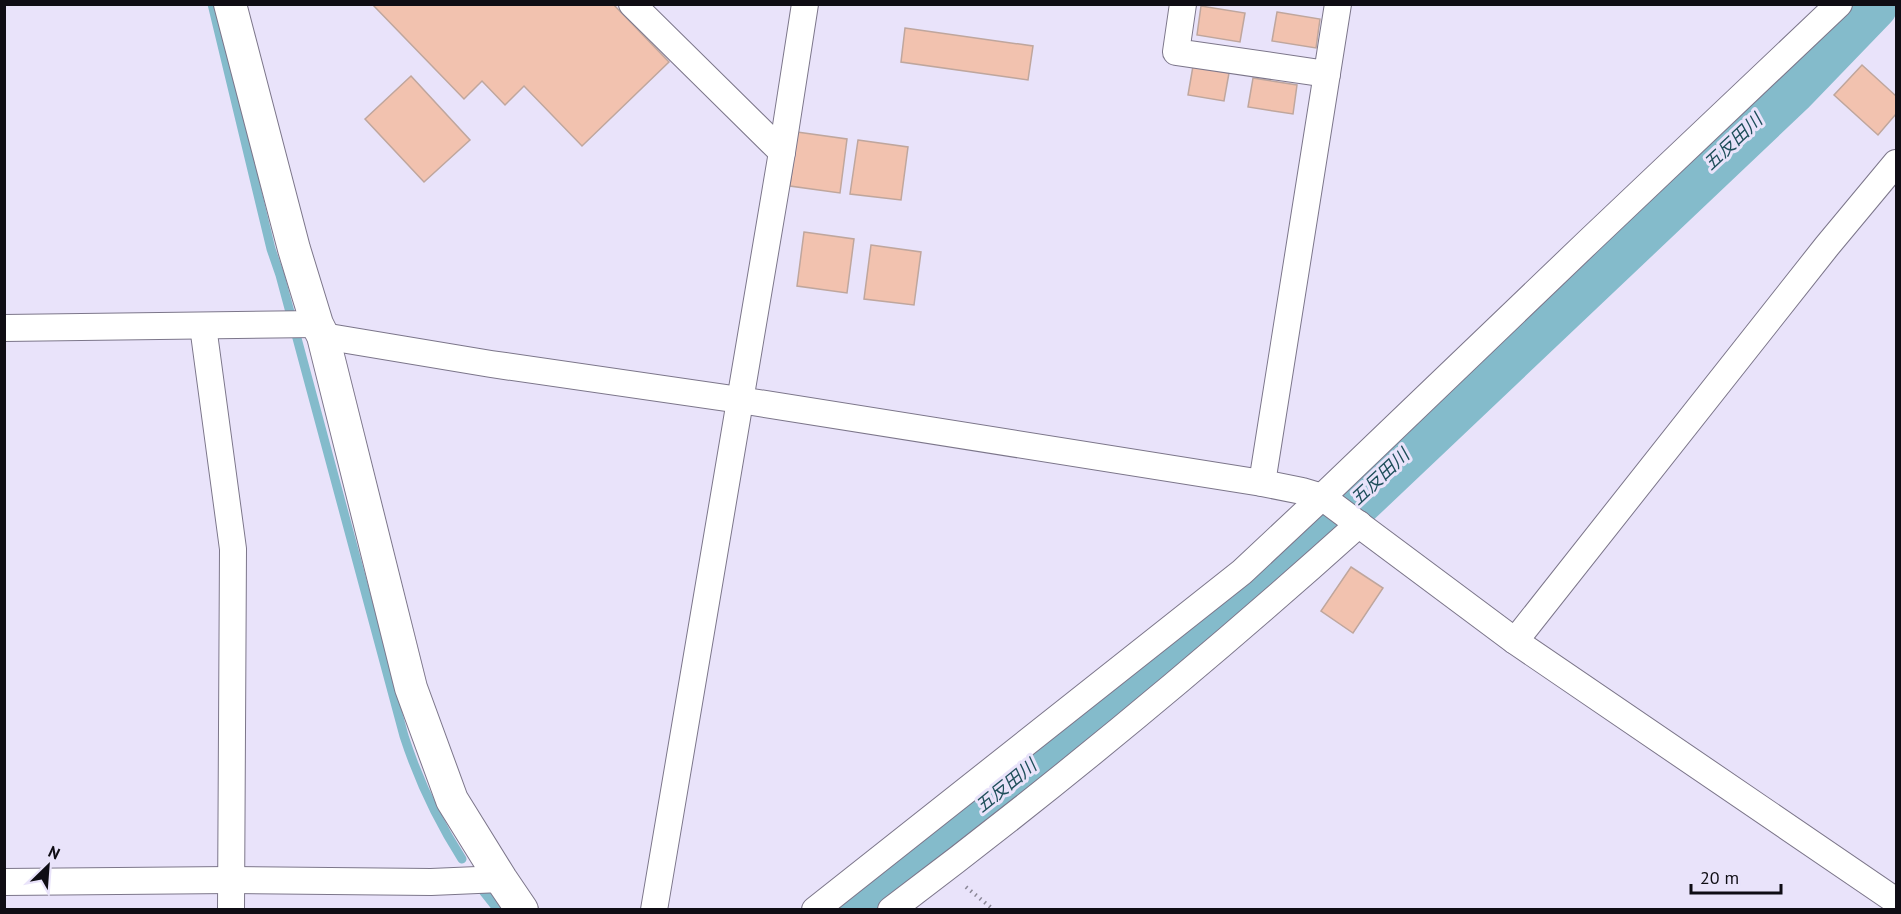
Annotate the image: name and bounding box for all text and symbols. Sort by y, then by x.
water label: 五反田川 [1698,107,1768,175]
water label: 五反田川 [1345,442,1415,510]
water label: 五反田川 [970,753,1042,817]
north arrow [18,836,78,896]
text: N [45,841,63,864]
scale bar [1691,857,1781,895]
text: 20 m [1700,866,1739,889]

